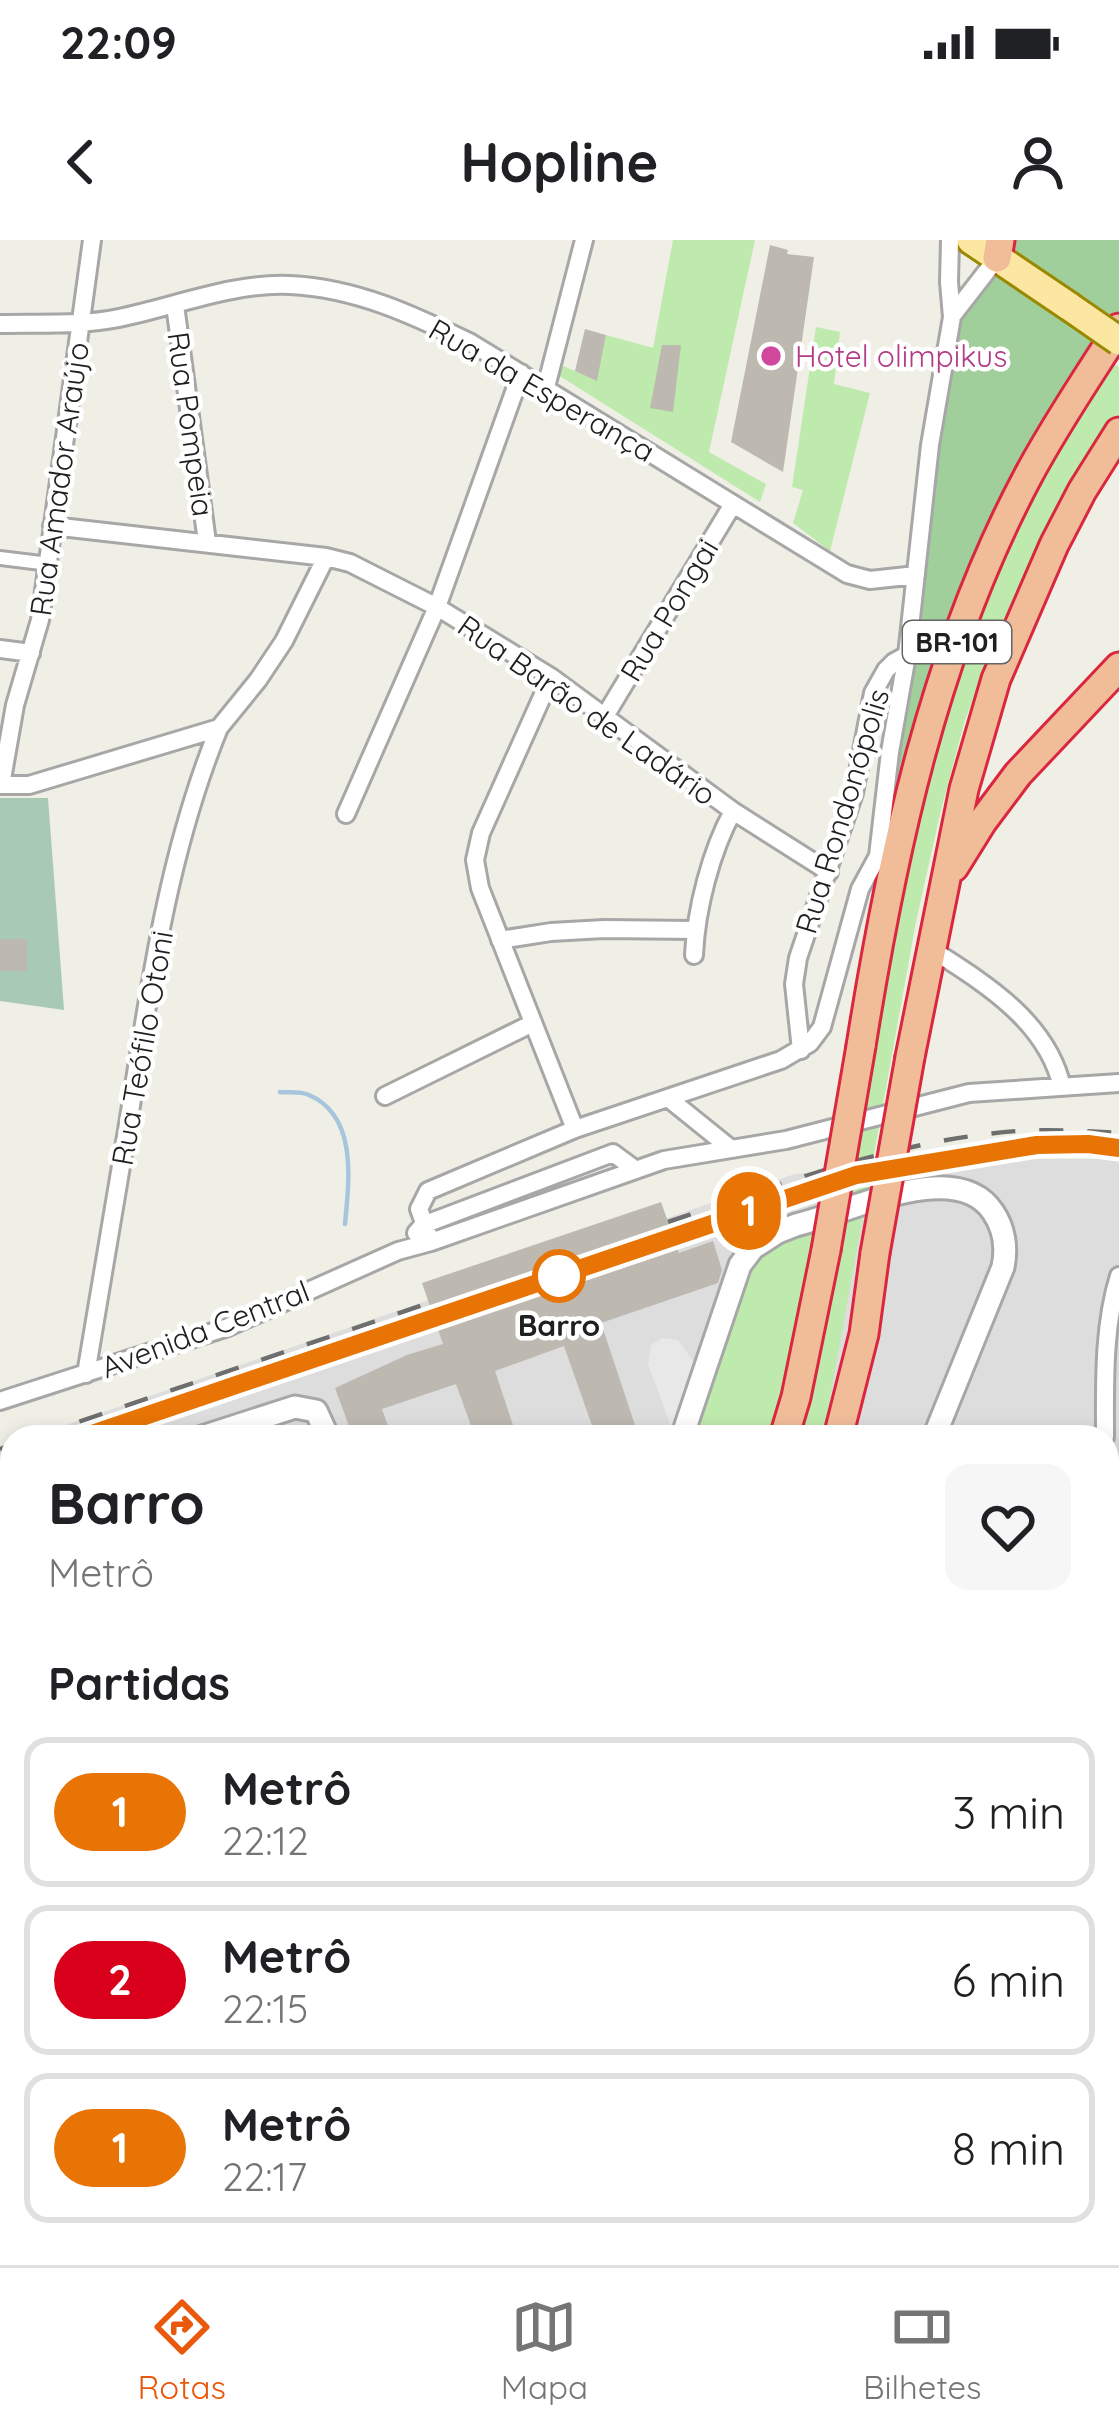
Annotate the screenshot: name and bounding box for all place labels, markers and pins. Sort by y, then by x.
place label: Hotel olimpikus [795,337,1007,375]
marker: Hotel olimpikus [758,343,784,369]
marker: Barro [534,1251,584,1301]
place label: Barro [518,1306,600,1344]

